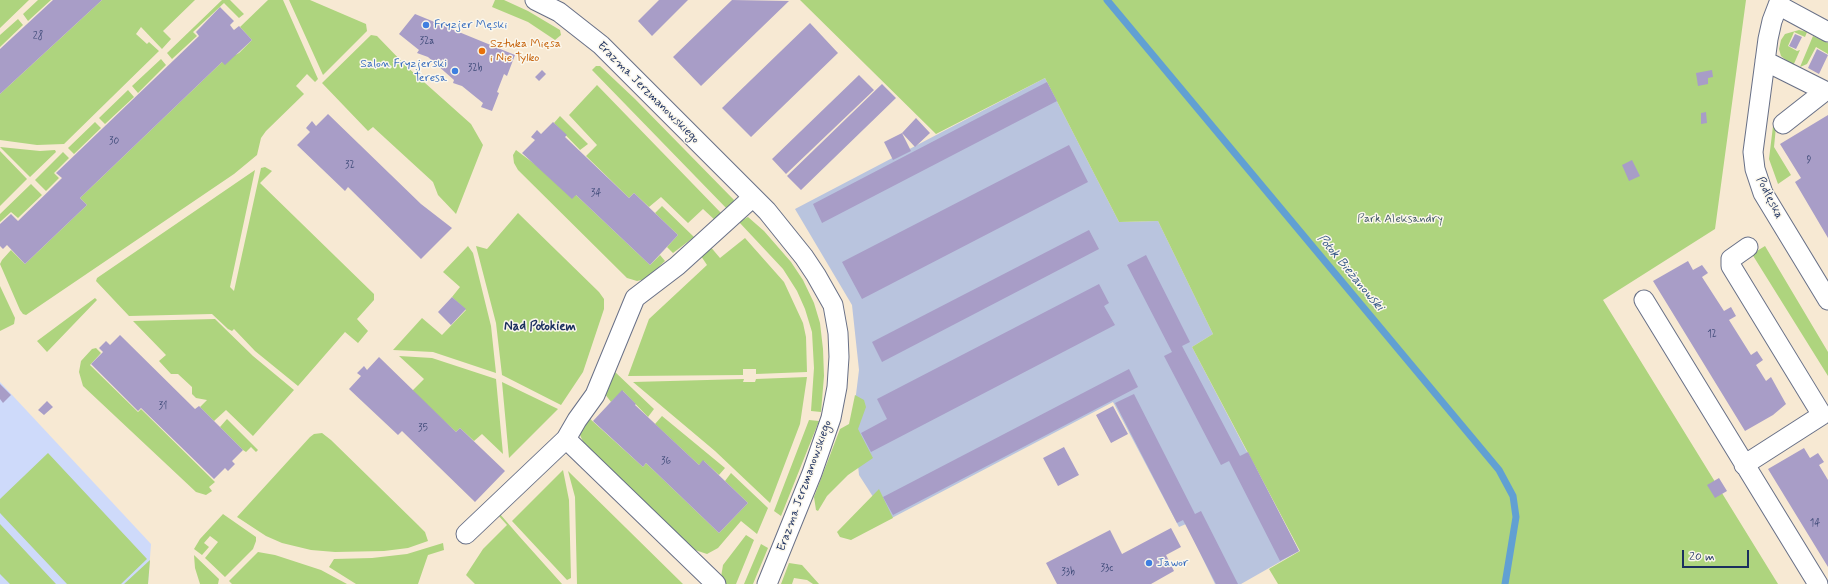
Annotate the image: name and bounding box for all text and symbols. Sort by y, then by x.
place label: Fryzjer Męski [434,18,507,32]
marker: Fryzjer Męski [421,20,431,30]
house number: 28 [33,31,43,43]
house number: 32a [420,36,434,48]
place label: Sztuka Mięsa i Nie Tylko [490,37,561,65]
street label: Erazma Jerzmanowskiego [594,39,702,147]
marker: Sztuka Mięsa i Nie Tylko [477,46,487,56]
place label: Salon Fryzjerski Teresa [360,57,447,85]
house number: 32b [468,63,482,75]
marker: Salon Fryzjerski Teresa [450,66,460,76]
house number: 30 [109,136,119,148]
house number: 9 [1807,155,1811,167]
house number: 32 [345,160,355,172]
street label: Podłęska [1752,175,1786,221]
house number: 34 [591,188,601,200]
park label: Park Aleksandry [1357,212,1443,226]
water label: Potok Bieżanowski [1313,231,1387,315]
district label: Nad Potokiem [504,319,576,335]
house number: 12 [1707,329,1717,341]
house number: 31 [159,401,167,413]
street label: Erazma Jerzmanowskiego [775,419,835,553]
house number: 35 [418,423,428,435]
house number: 36 [661,456,671,468]
house number: 14 [1810,518,1820,530]
scale bar [1684,542,1751,568]
text: 20 m [1689,549,1715,565]
place label: Jawor [1157,556,1188,570]
marker: Jawor [1144,558,1154,568]
house number: 33c [1101,563,1113,575]
house number: 33b [1061,567,1075,579]

